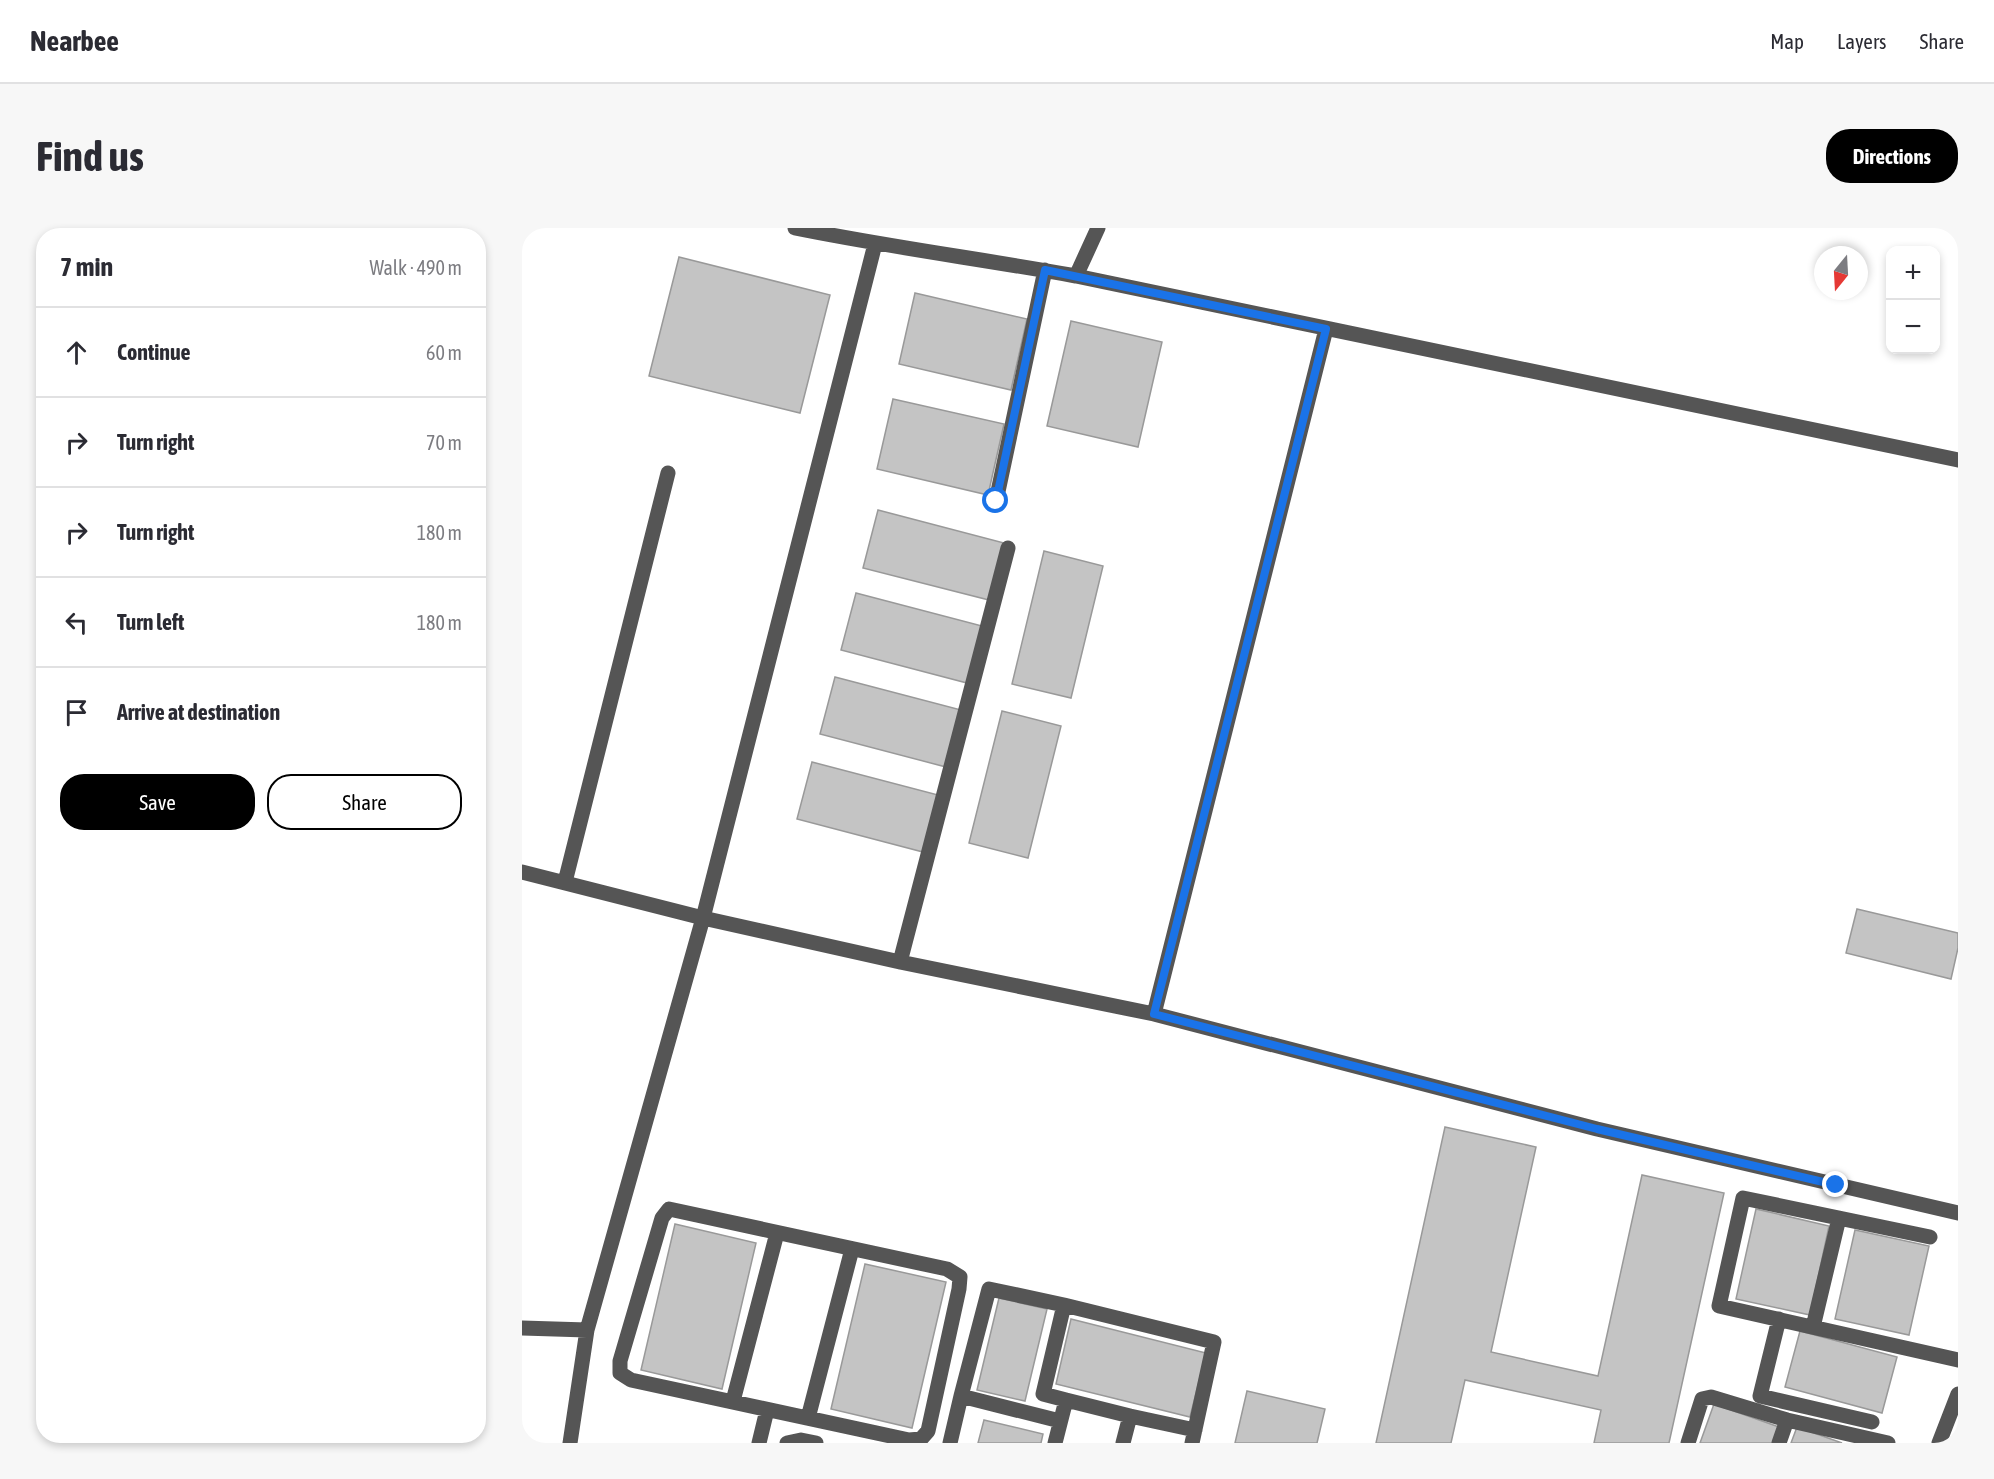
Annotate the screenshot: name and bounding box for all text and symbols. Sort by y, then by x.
text: Nearbee [30,25,119,57]
text: Map [1770,29,1804,53]
text: Layers [1837,29,1887,53]
text: Share [1920,29,1964,53]
button: Directions [1826,129,1958,183]
text: Find us [36,132,144,180]
north arrow [1814,246,1868,300]
map controls [1886,246,1940,354]
button: + [1886,246,1940,300]
text: 7 min [60,252,113,282]
text: Walk · 490 m [370,256,462,279]
button: − [1886,300,1940,354]
icon: ahead [60,336,93,369]
text: Continue [117,339,191,365]
text: 60 m [426,341,462,364]
icon: right [60,426,93,459]
text: Turn right [117,429,194,455]
text: 70 m [426,431,462,454]
route start [982,487,1008,513]
icon: right [60,516,93,549]
text: Turn right [117,519,194,545]
text: 180 m [417,521,462,544]
icon: left [60,606,93,639]
text: Turn left [117,609,184,635]
text: 180 m [417,611,462,634]
icon: arrive [60,696,93,729]
text: Arrive at destination [117,699,280,725]
button: Save [60,774,255,830]
button: Share [267,774,462,830]
route end [1822,1171,1848,1197]

